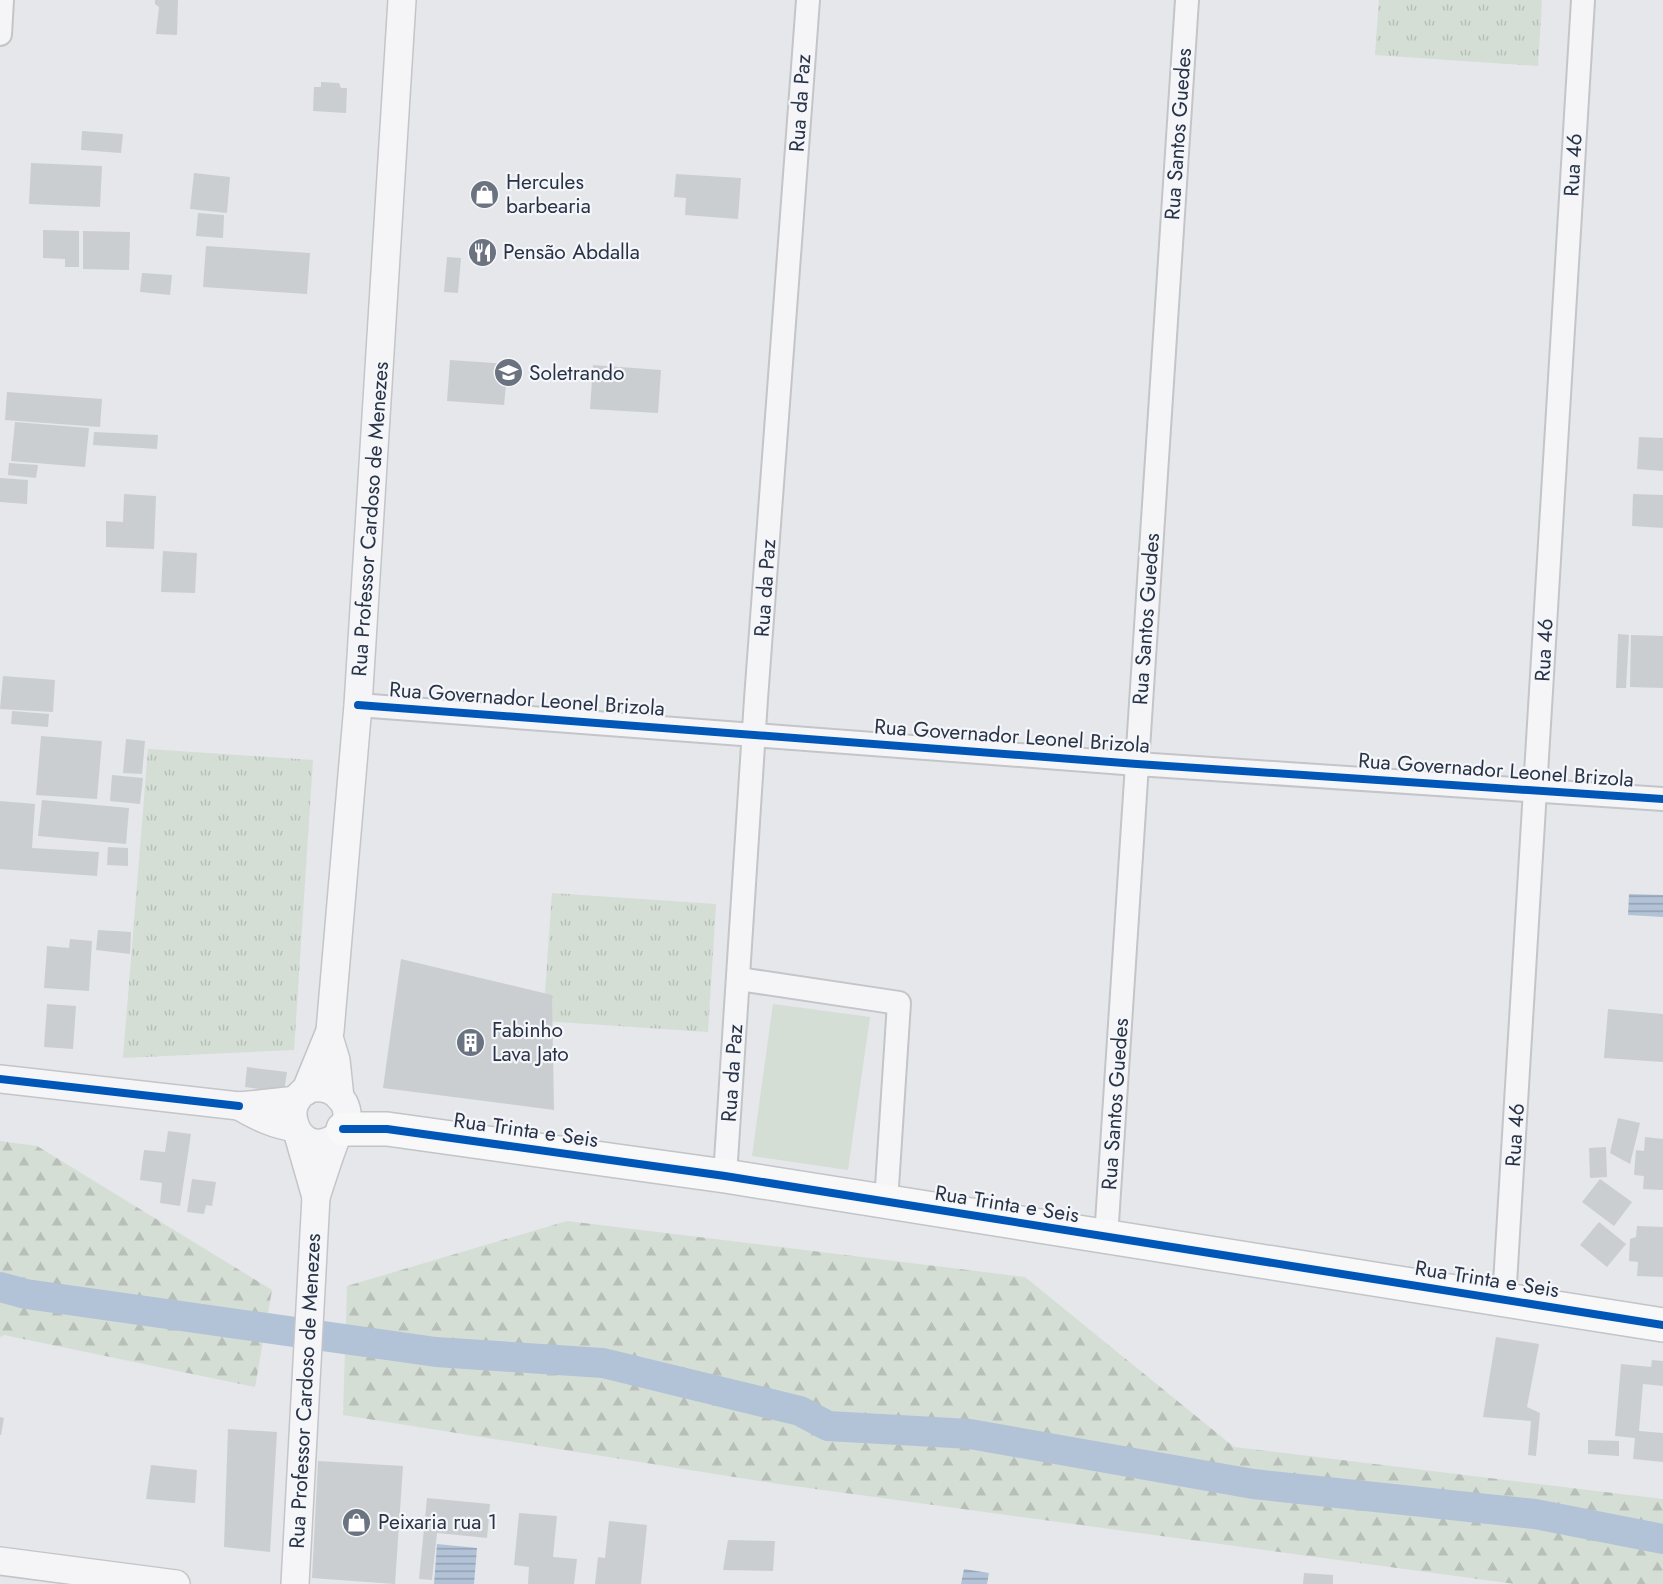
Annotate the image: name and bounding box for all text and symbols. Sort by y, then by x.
street label: Rua Santos Guedes [1157,47,1199,221]
street label: Rua da Paz [782,53,818,153]
street label: Rua 46 [1556,132,1590,198]
place label: Hercules barbearia [506,167,591,221]
shop icon: Hercules barbearia [469,178,501,210]
restaurant icon: Pensão Abdalla [466,236,498,268]
place label: Pensão Abdalla [503,237,640,267]
school or university icon: Soletrando [492,357,524,389]
place label: Soletrando [529,358,624,388]
street label: Rua Professor Cardoso de Menezes [344,360,396,678]
street label: Rua Santos Guedes [1125,532,1167,706]
street label: Rua da Paz [747,538,783,638]
street label: Rua 46 [1527,617,1561,683]
street label: Rua Governador Leonel Brizola [388,674,666,724]
street label: Rua Governador Leonel Brizola [873,711,1151,761]
street label: Rua Governador Leonel Brizola [1357,745,1635,795]
place label: Fabinho Lava Jato [492,1015,569,1069]
street label: Rua Santos Guedes [1094,1017,1136,1191]
street label: Rua da Paz [714,1023,750,1123]
building icon: Fabinho Lava Jato [455,1026,487,1058]
street label: Rua 46 [1498,1102,1532,1168]
street label: Rua Trinta e Seis [452,1105,600,1155]
street label: Rua Trinta e Seis [933,1178,1081,1230]
street label: Rua Professor Cardoso de Menezes [282,1233,328,1549]
street label: Rua Trinta e Seis [1413,1253,1561,1305]
shop icon: Peixaria rua 1 [341,1506,373,1538]
place label: Peixaria rua 1 [378,1507,497,1537]

